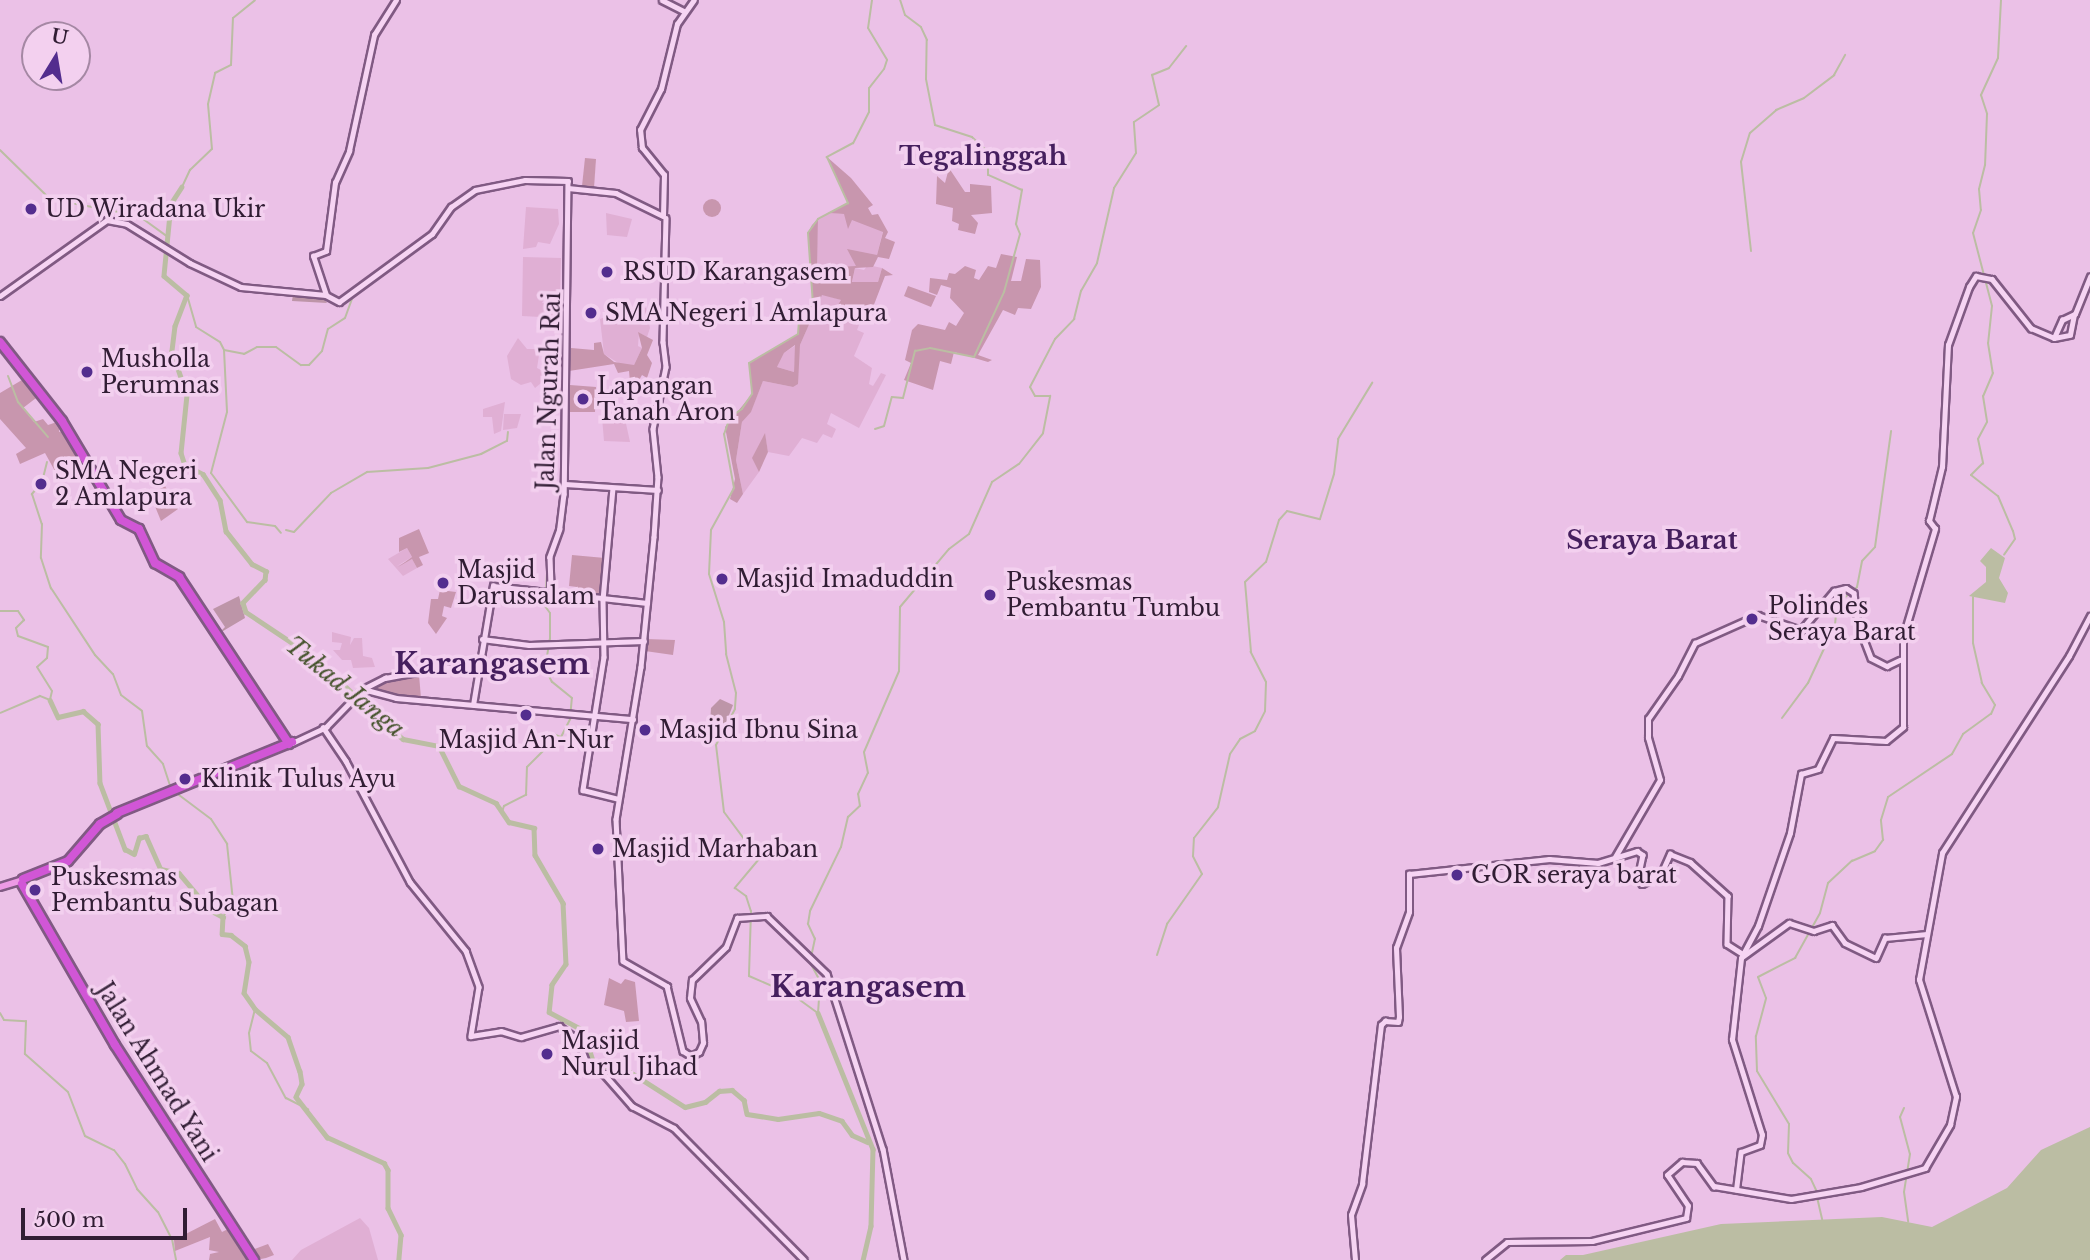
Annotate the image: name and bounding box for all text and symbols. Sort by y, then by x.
north arrow [21,21,91,91]
text: U [49,24,70,50]
district label: Tegalinggah [899,141,1067,173]
place label: UD Wiradana Ukir [45,195,266,223]
marker: UD Wiradana Ukir [23,201,39,217]
place label: RSUD Karangasem [623,258,848,286]
marker: RSUD Karangasem [597,262,617,282]
street label: Jalan Ngurah Rai [532,292,566,490]
place label: SMA Negeri 1 Amlapura [605,299,889,327]
marker: SMA Negeri 1 Amlapura [583,305,599,321]
place label: Musholla Perumnas [101,345,219,399]
marker: Musholla Perumnas [79,364,95,380]
place label: Lapangan Tanah Aron [597,372,736,426]
marker: Lapangan Tanah Aron [575,391,591,407]
place label: SMA Negeri 2 Amlapura [55,457,198,511]
marker: SMA Negeri 2 Amlapura [33,476,49,492]
district label: Seraya Barat [1566,525,1738,557]
place label: Masjid Darussalam [457,556,595,610]
place label: Masjid Imaduddin [736,565,954,593]
place label: Puskesmas Pembantu Tumbu [1006,568,1221,622]
marker: Masjid Imaduddin [714,571,730,587]
marker: Masjid Darussalam [435,575,451,591]
marker: Puskesmas Pembantu Tumbu [980,585,1000,605]
place label: Polindes Seraya Barat [1768,592,1916,646]
marker: Polindes Seraya Barat [1742,609,1762,629]
water label: Tukad Janga [279,630,411,744]
district label: Karangasem [394,646,590,682]
marker: Masjid An-Nur [518,707,534,723]
place label: Masjid Ibnu Sina [659,716,858,744]
marker: Masjid Ibnu Sina [637,722,653,738]
place label: Masjid An-Nur [438,726,614,754]
place label: Klinik Tulus Ayu [201,765,398,793]
marker: Klinik Tulus Ayu [175,769,195,789]
place label: Masjid Marhaban [612,835,818,863]
marker: Masjid Marhaban [590,841,606,857]
place label: GOR seraya barat [1471,861,1678,889]
place label: Puskesmas Pembantu Subagan [51,863,279,917]
marker: GOR seraya barat [1449,867,1465,883]
marker: Puskesmas Pembantu Subagan [25,880,45,900]
district label: Karangasem [770,969,966,1005]
street label: Jalan Ahmad Yani [90,977,224,1167]
place label: Masjid Nurul Jihad [561,1027,698,1081]
marker: Masjid Nurul Jihad [539,1046,555,1062]
scale bar [24,1194,191,1238]
text: 500 m [34,1207,104,1233]

